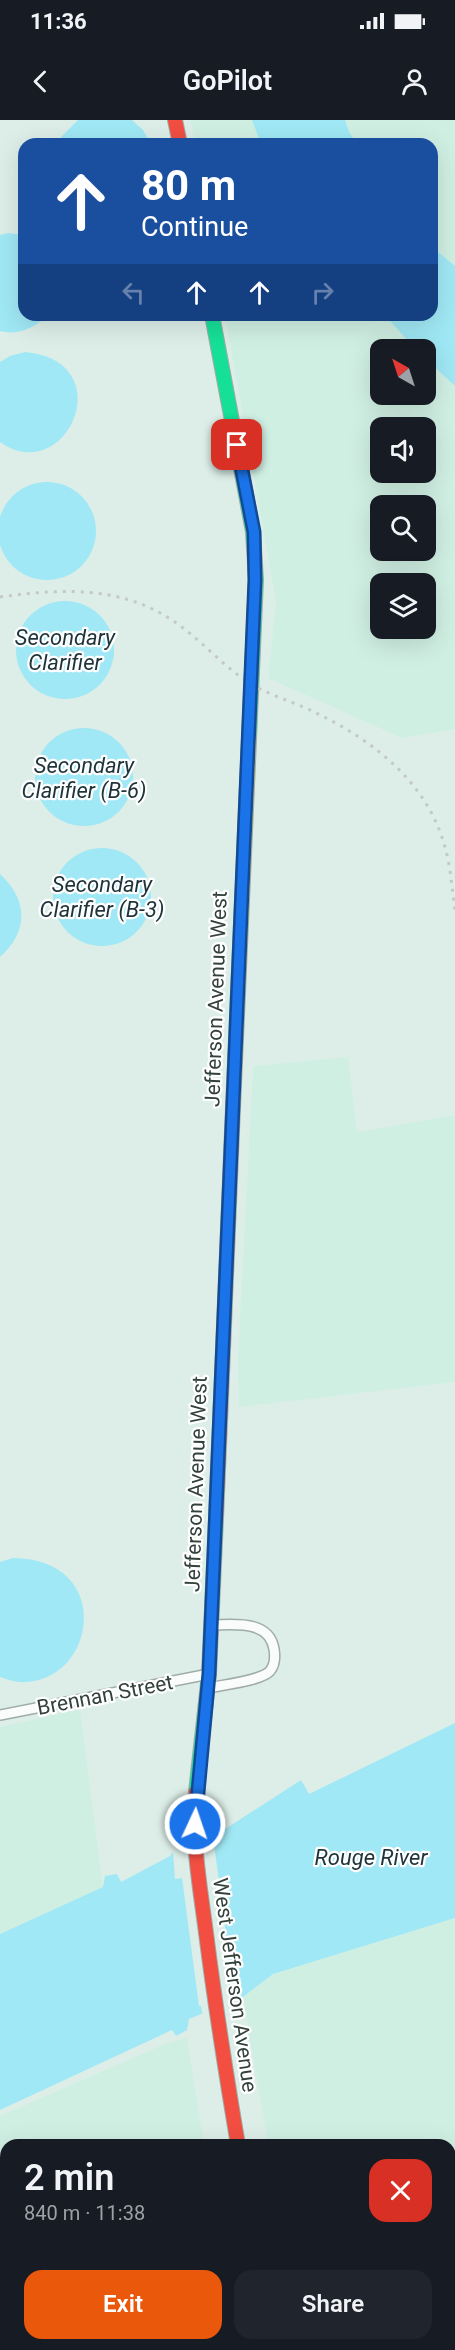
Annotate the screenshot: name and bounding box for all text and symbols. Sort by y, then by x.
text: 11:36 [30,9,87,34]
icon: back [24,65,57,98]
text: GoPilot [183,65,272,97]
icon: person [398,65,431,98]
text: 80 m [141,161,236,210]
icon: ahead [42,162,120,240]
text: Continue [141,211,248,243]
icon: left [117,276,150,309]
icon: ahead [180,276,213,309]
icon: ahead [243,276,276,309]
icon: right [306,276,339,309]
north arrow [370,339,436,405]
map controls [370,339,436,639]
button: sound [370,417,436,483]
pin [211,419,262,470]
icon: arrive [220,428,253,461]
button: search [370,495,436,561]
button: layers [370,573,436,639]
water label: Secondary Clarifier [15,625,116,675]
water label: Secondary Clarifier (B-6) [22,753,146,804]
water label: Secondary Clarifier (B-3) [40,872,164,923]
street label: Jefferson Avenue West [200,891,232,1107]
street label: Jefferson Avenue West [180,1376,212,1592]
street label: Brennan Street [35,1670,175,1720]
position arrow [163,1792,227,1856]
water label: Rouge River [315,1845,428,1870]
street label: West Jefferson Avenue [208,1876,262,2094]
text: 2 min [24,2157,114,2199]
button: close [369,2159,432,2222]
text: 840 m · 11:38 [24,2201,145,2225]
button: Exit [24,2270,222,2339]
button: Share [234,2270,432,2339]

